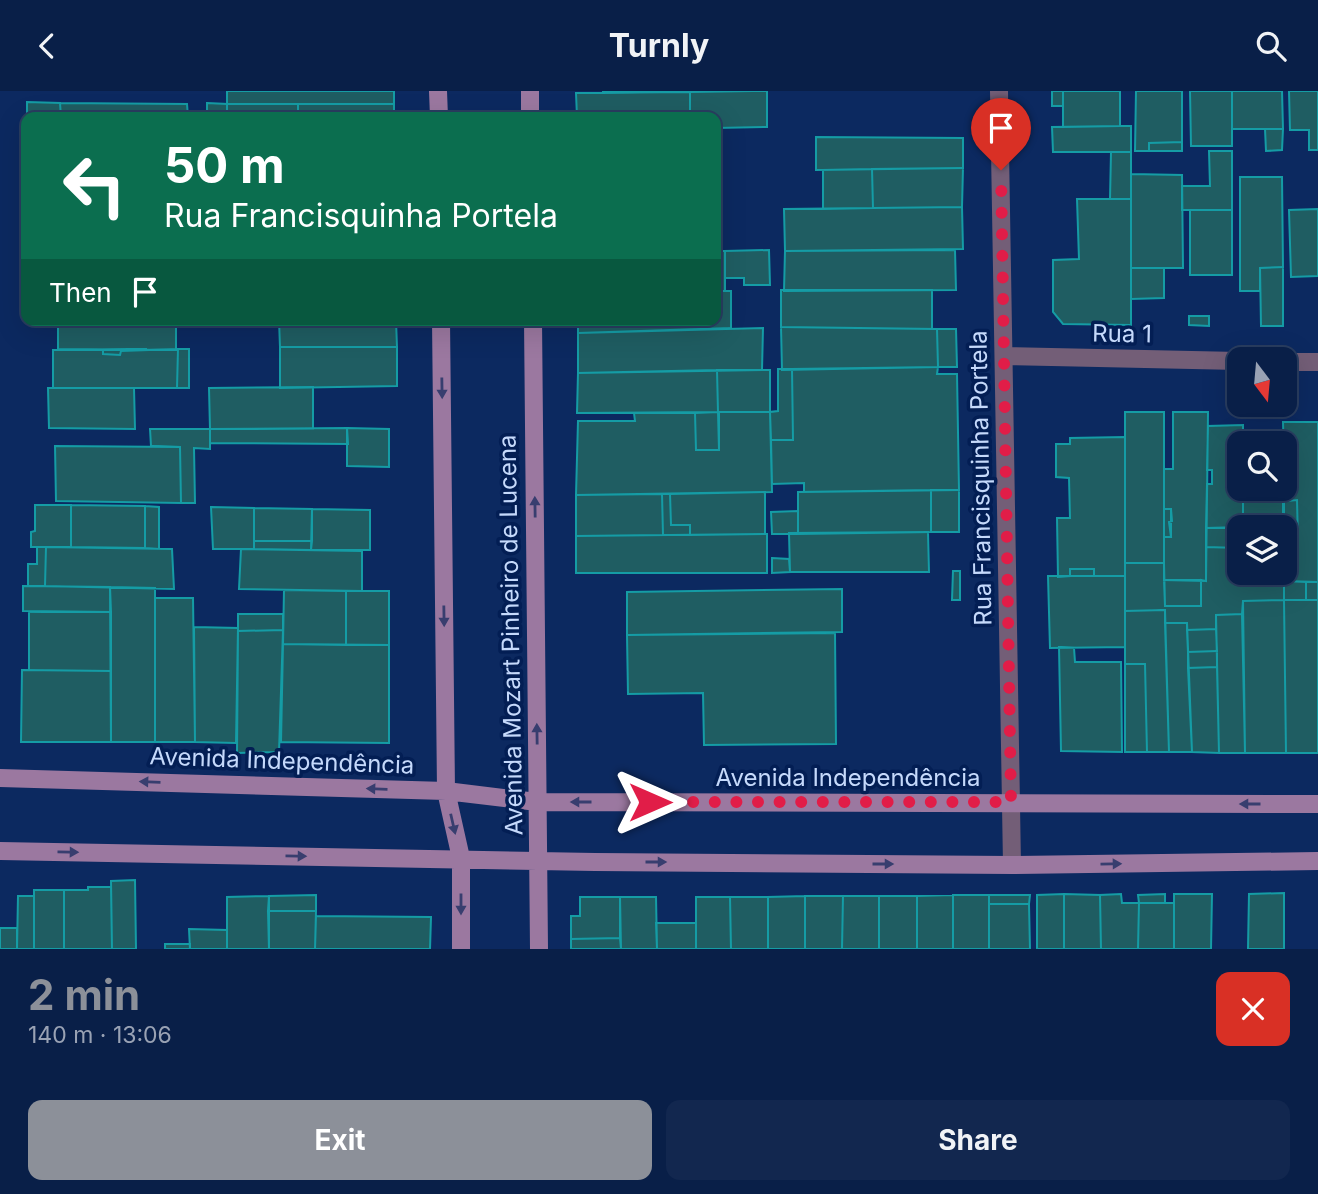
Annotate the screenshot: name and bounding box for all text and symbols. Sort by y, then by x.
text: Turnly [609,26,709,65]
icon: back [28,27,66,65]
icon: search [1252,27,1290,65]
pin [971,98,1031,170]
icon: arrive [982,109,1020,147]
text: 50 m [164,136,285,195]
icon: left [49,140,140,231]
text: Rua Francisquinha Portela [164,196,558,235]
icon: arrive [126,273,164,311]
text: Then [49,277,112,308]
street label: Rua 1 [1092,318,1152,349]
street label: Rua Francisquinha Portela [963,330,998,626]
north arrow [1227,347,1297,417]
map controls [1227,347,1297,585]
one-way arrow [436,378,447,400]
button: search [1227,431,1297,501]
street label: Avenida Mozart Pinheiro de Lucena [493,434,528,836]
one-way arrow [529,495,540,517]
button: layers [1227,515,1297,585]
one-way arrow [438,605,450,627]
one-way arrow [531,723,543,745]
street label: Avenida Independência [149,741,415,780]
street label: Avenida Independência [716,763,980,792]
position arrow [613,765,687,839]
one-way arrow [139,776,161,788]
one-way arrow [366,783,388,794]
one-way arrow [570,796,592,808]
one-way arrow [1239,798,1261,810]
one-way arrow [448,814,459,836]
one-way arrow [57,847,79,858]
one-way arrow [285,850,307,862]
one-way arrow [645,856,667,868]
one-way arrow [873,858,895,870]
one-way arrow [1100,858,1122,869]
one-way arrow [455,893,467,915]
text: 2 min [28,969,140,1020]
button: close [1216,972,1290,1046]
text: 140 m · 13:06 [28,1021,172,1049]
button: Exit [28,1100,652,1180]
button: Share [666,1100,1290,1180]

